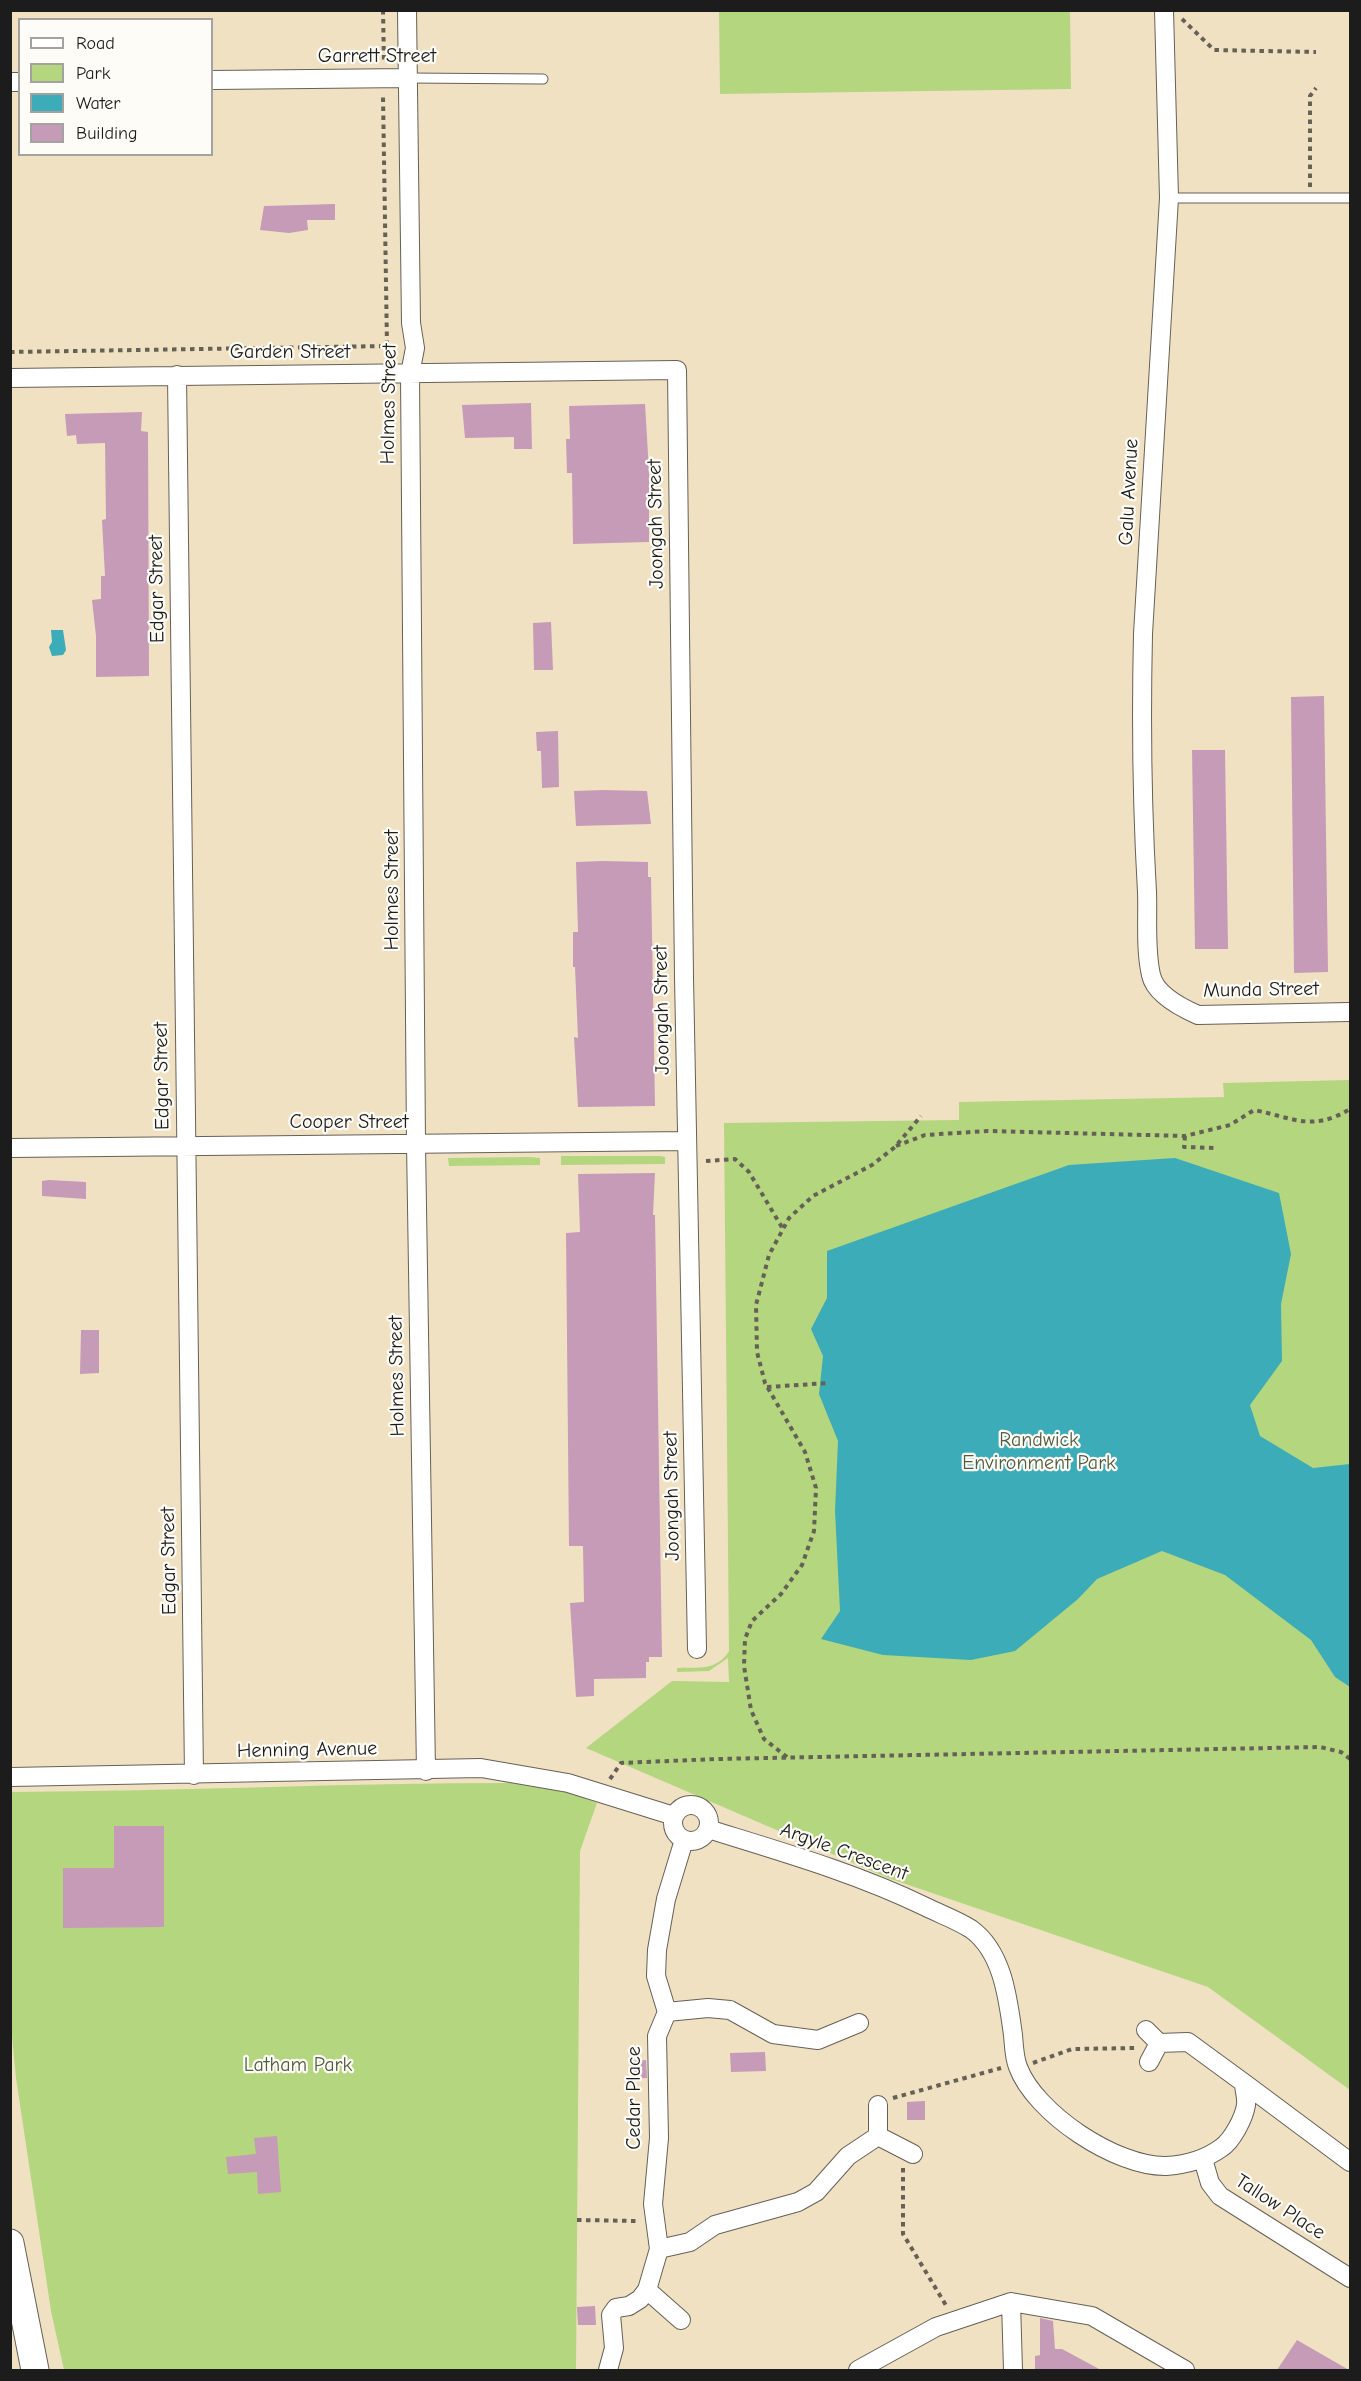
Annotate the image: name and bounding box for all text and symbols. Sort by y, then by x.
legend [18,18,213,156]
text: Road [76,33,115,54]
street label: Garrett Street [318,44,436,68]
text: Park [76,63,110,84]
text: Water [76,93,120,114]
text: Building [76,123,138,144]
street label: Garden Street [230,340,350,364]
street label: Holmes Street [376,343,402,465]
street label: Galu Avenue [1114,438,1144,546]
street label: Joongah Street [643,459,669,589]
street label: Edgar Street [144,535,170,643]
street label: Holmes Street [380,829,404,951]
street label: Joongah Street [649,945,675,1075]
street label: Munda Street [1203,977,1319,1003]
street label: Edgar Street [149,1022,175,1130]
street label: Cooper Street [290,1110,408,1134]
street label: Holmes Street [384,1315,410,1437]
park label: Randwick Environment Park [962,1428,1116,1475]
street label: Joongah Street [659,1431,685,1561]
street label: Edgar Street [156,1507,182,1615]
street label: Henning Avenue [237,1737,377,1763]
street label: Argyle Crescent [777,1818,911,1886]
street label: Cedar Place [622,2046,646,2150]
park label: Latham Park [244,2053,352,2077]
street label: Tallow Place [1231,2169,1329,2245]

